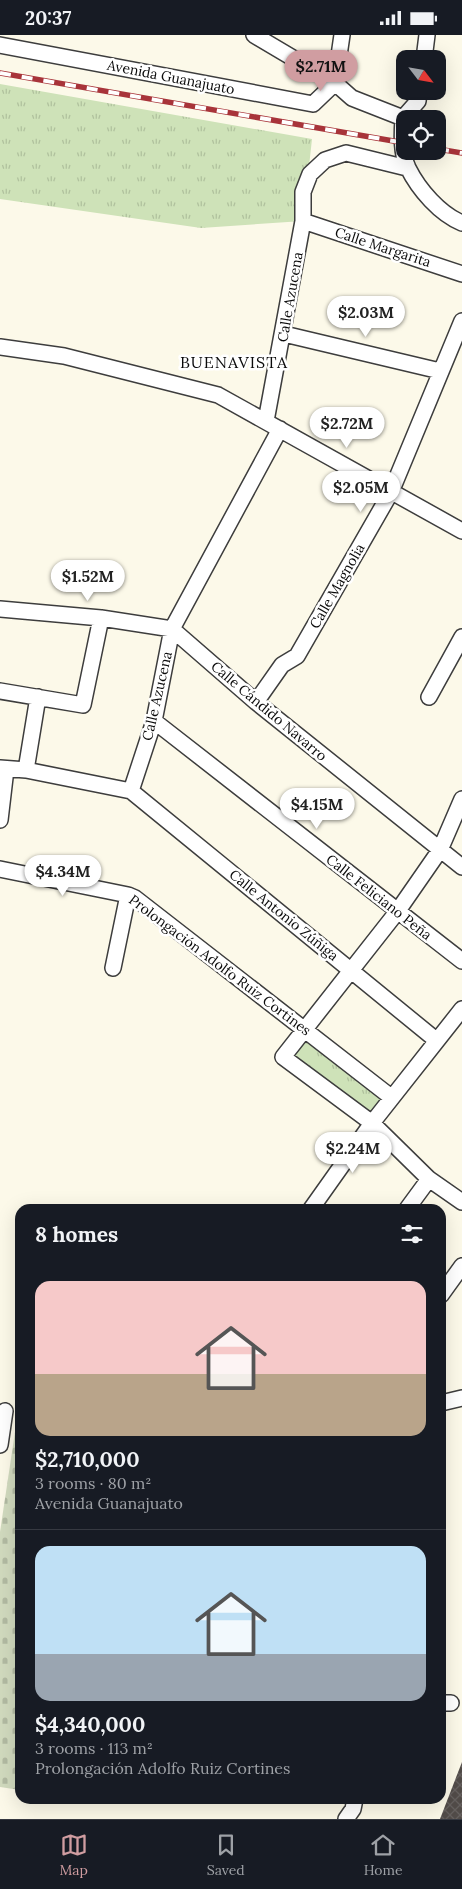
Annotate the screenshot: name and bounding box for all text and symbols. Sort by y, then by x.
text: 20:37 [25,6,72,30]
pin: $2.71M [280,50,362,92]
north arrow [396,50,446,100]
map controls [396,50,446,160]
street label: Avenida Guanajuato [105,56,236,98]
text: $2.71M [296,56,346,76]
button: locate [396,110,446,160]
street label: Calle Margarita [333,223,433,271]
street label: Calle Azucena [273,250,307,344]
pin: $2.03M [325,295,407,338]
text: $2.03M [338,302,394,322]
district label: BUENAVISTA [180,352,288,372]
pin: $2.72M [306,407,388,449]
text: $2.72M [321,413,373,433]
pin: $2.05M [320,471,402,513]
text: $2.05M [333,477,389,497]
street label: Calle Magnolia [305,540,369,632]
pin: $1.52M [47,559,129,602]
text: $1.52M [62,566,114,586]
street label: Calle Azucena [138,650,176,742]
street label: Calle Cándido Navarro [207,657,331,765]
pin: $4.15M [276,787,358,830]
text: $4.15M [291,794,343,814]
street label: Calle Feliciano Peña [323,850,435,944]
pin: $4.34M [22,855,104,897]
text: $4.34M [35,861,91,881]
street label: Calle Antonio Zúñiga [226,865,342,965]
street label: Prolongación Adolfo Ruiz Cortines [125,891,315,1039]
pin: $2.24M [312,1131,394,1174]
text: $2.24M [326,1138,380,1158]
icon: filters [398,1220,426,1248]
text: 8 homes [35,1221,118,1248]
icon: home [186,1313,276,1403]
text: $2,710,000 [35,1446,140,1473]
text: 3 rooms · 80 m² [35,1473,151,1493]
text: Avenida Guanajuato [35,1493,183,1513]
icon: home [186,1579,276,1669]
text: $4,340,000 [35,1711,145,1738]
text: 3 rooms · 113 m² [35,1738,153,1758]
text: Prolongación Adolfo Ruiz Cortines [35,1758,290,1778]
tab: Map [59,1831,88,1879]
tab: Saved [207,1831,245,1879]
tab: Home [364,1831,403,1879]

